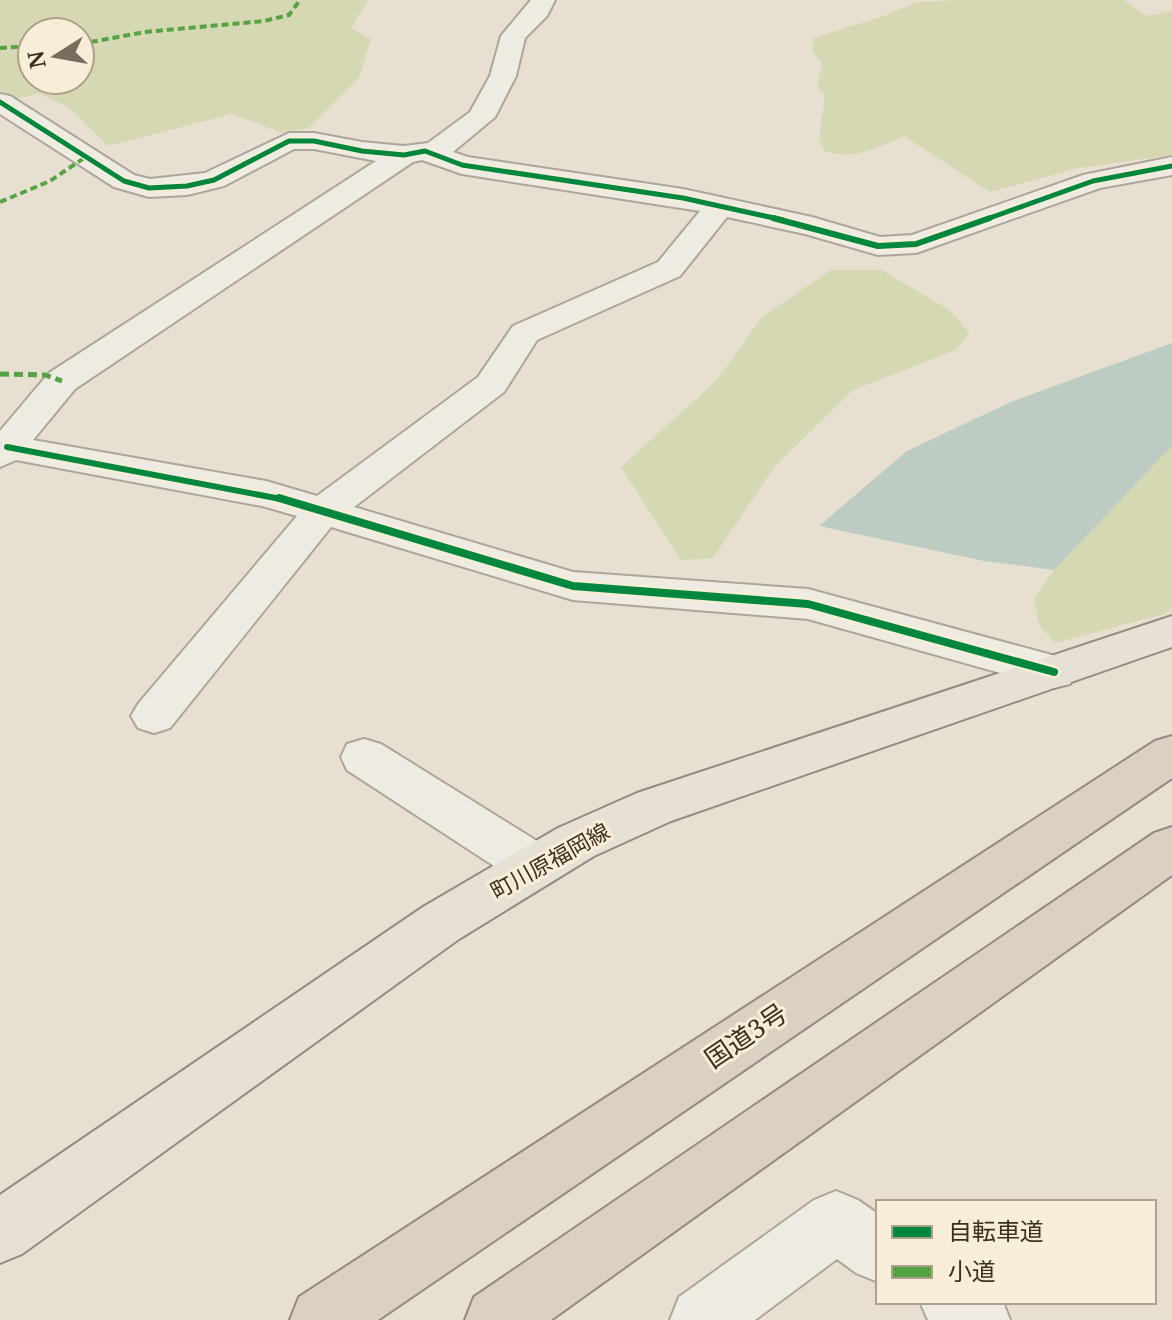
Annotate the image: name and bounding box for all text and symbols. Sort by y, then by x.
north arrow [16,16,96,96]
text: N [19,49,52,71]
street label: 町川原福岡線 [485,815,615,905]
street label: 国道3号 [697,994,794,1076]
legend [876,1200,1156,1304]
text: 自転車道 [948,1214,1044,1247]
text: 小道 [948,1254,996,1287]

